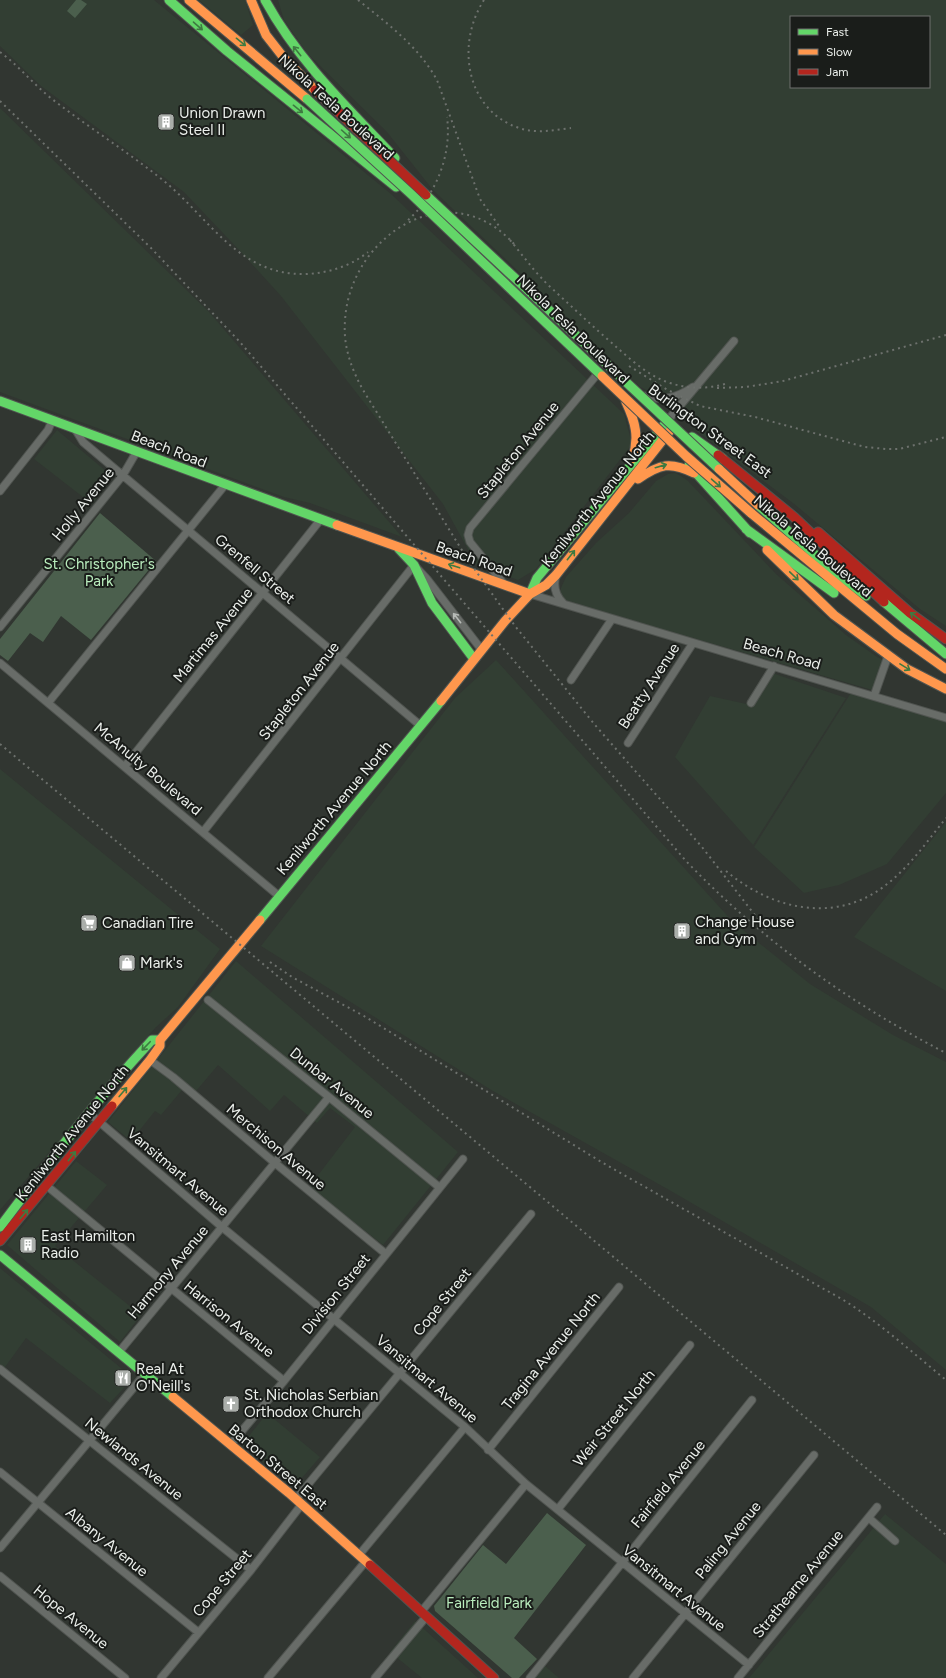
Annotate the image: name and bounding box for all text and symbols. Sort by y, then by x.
legend [790,16,930,88]
one-way arrow [193,21,203,31]
text: Fast [826,25,849,39]
one-way arrow [235,38,246,46]
text: Slow [826,45,853,59]
one-way arrow [293,46,301,57]
street label: Nikola Tesla Boulevard [274,50,398,164]
text: Jam [826,65,849,79]
place label: Union Drawn Steel II [179,104,265,139]
one-way arrow [292,105,303,114]
building icon: Union Drawn Steel II [156,112,176,132]
one-way arrow [341,130,352,139]
street label: Nikola Tesla Boulevard [513,271,633,387]
street label: Burlington Street East [645,380,775,482]
street label: Stapleton Avenue [473,398,563,502]
street label: Beach Road [129,426,209,472]
street label: Kenilworth Avenue North [538,428,658,570]
one-way arrow [655,462,668,469]
street label: Holly Avenue [48,464,118,544]
one-way arrow [711,478,721,487]
street label: Nikola Tesla Boulevard [750,491,876,601]
street label: Grenfell Street [211,530,299,608]
street label: Beach Road [433,538,515,580]
one-way arrow [567,550,576,561]
park label: St. Christopher's Park [43,555,155,590]
one-way arrow [448,562,461,569]
one-way arrow [789,571,799,581]
street label: Martimas Avenue [169,584,257,686]
one-way arrow [909,612,920,620]
one-way arrow [453,613,462,624]
street label: Beach Road [741,634,823,674]
street label: Stapleton Avenue [255,638,343,744]
street label: Beatty Avenue [615,640,683,732]
one-way arrow [899,663,911,671]
street label: McAnulty Boulevard [91,719,205,819]
street label: Kenilworth Avenue North [273,737,395,879]
supermarket icon: Canadian Tire [79,913,99,933]
place label: Change House and Gym [695,913,794,948]
place label: Canadian Tire [102,914,194,932]
building icon: Change House and Gym [672,921,692,941]
shop icon: Mark's [117,953,137,973]
place label: Mark's [140,954,183,972]
one-way arrow [141,1041,151,1051]
street label: Dunbar Avenue [286,1044,378,1122]
street label: Kenilworth Avenue North [12,1062,132,1204]
one-way arrow [119,1086,128,1097]
street label: Merchison Avenue [223,1100,329,1194]
street label: Vansitmart Avenue [123,1124,233,1220]
one-way arrow [67,1150,76,1161]
one-way arrow [19,1209,28,1220]
street label: Harmony Avenue [124,1222,212,1322]
place label: East Hamilton Radio [41,1227,135,1262]
building icon: East Hamilton Radio [18,1235,38,1255]
street label: Division Street [298,1250,374,1338]
street label: Cope Street [409,1264,475,1340]
street label: Harrison Avenue [180,1277,278,1361]
street label: Tragina Avenue North [498,1289,604,1413]
street label: Vansitmart Avenue [372,1331,482,1427]
place label: Real At O'Neill's [136,1360,191,1395]
street label: Weir Street North [569,1366,659,1470]
restaurant icon: Real At O'Neill's [113,1368,133,1388]
place label: St. Nicholas Serbian Orthodox Church [244,1386,378,1421]
church icon: St. Nicholas Serbian Orthodox Church [221,1394,241,1414]
street label: Newlands Avenue [81,1414,187,1504]
street label: Barton Street East [225,1421,331,1514]
street label: Fairfield Avenue [627,1436,709,1532]
street label: Paling Avenue [691,1498,765,1582]
street label: Albany Avenue [62,1503,152,1581]
street label: Strathearne Avenue [749,1526,847,1642]
street label: Vansitmart Avenue [619,1541,729,1635]
street label: Cope Street [189,1545,256,1620]
street label: Hope Avenue [30,1581,112,1653]
park label: Fairfield Park [446,1594,533,1612]

